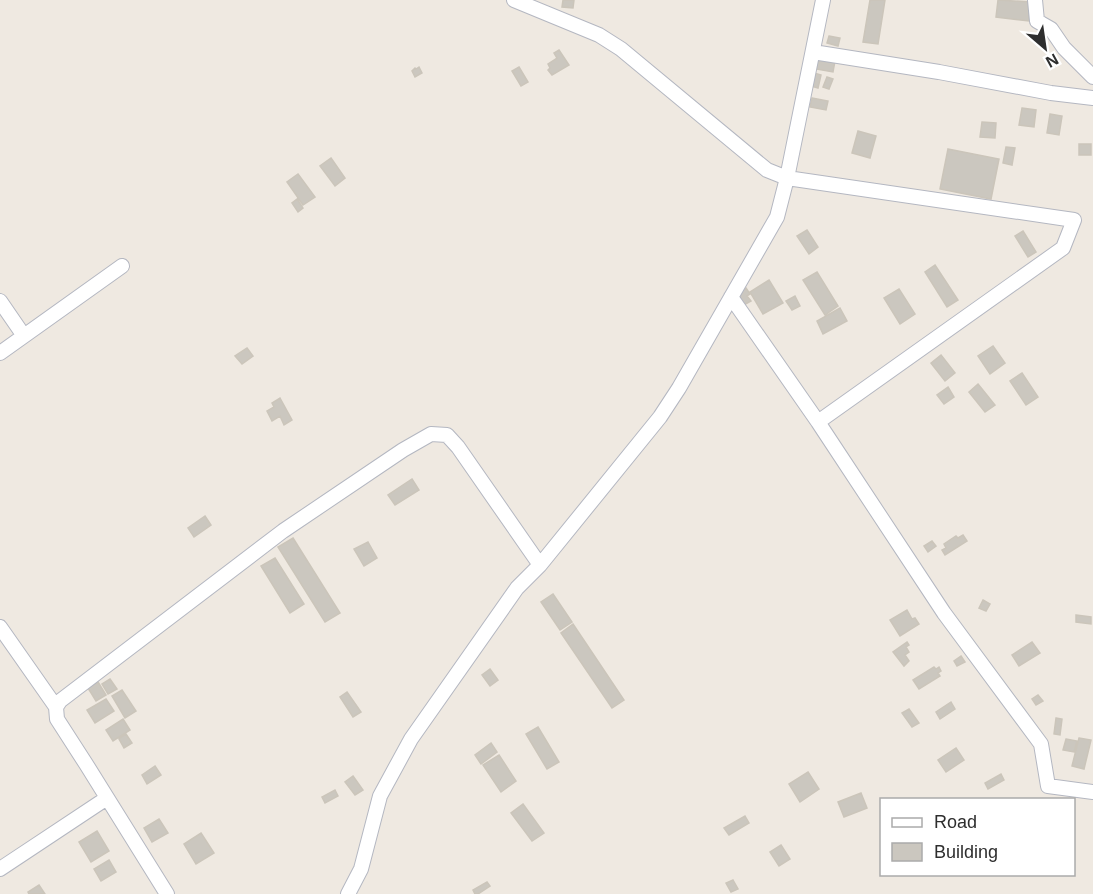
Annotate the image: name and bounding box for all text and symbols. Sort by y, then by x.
north arrow [1015,18,1075,78]
text: N [1043,50,1061,71]
legend [880,798,1075,876]
text: Road [934,812,977,832]
text: Building [934,842,998,862]

